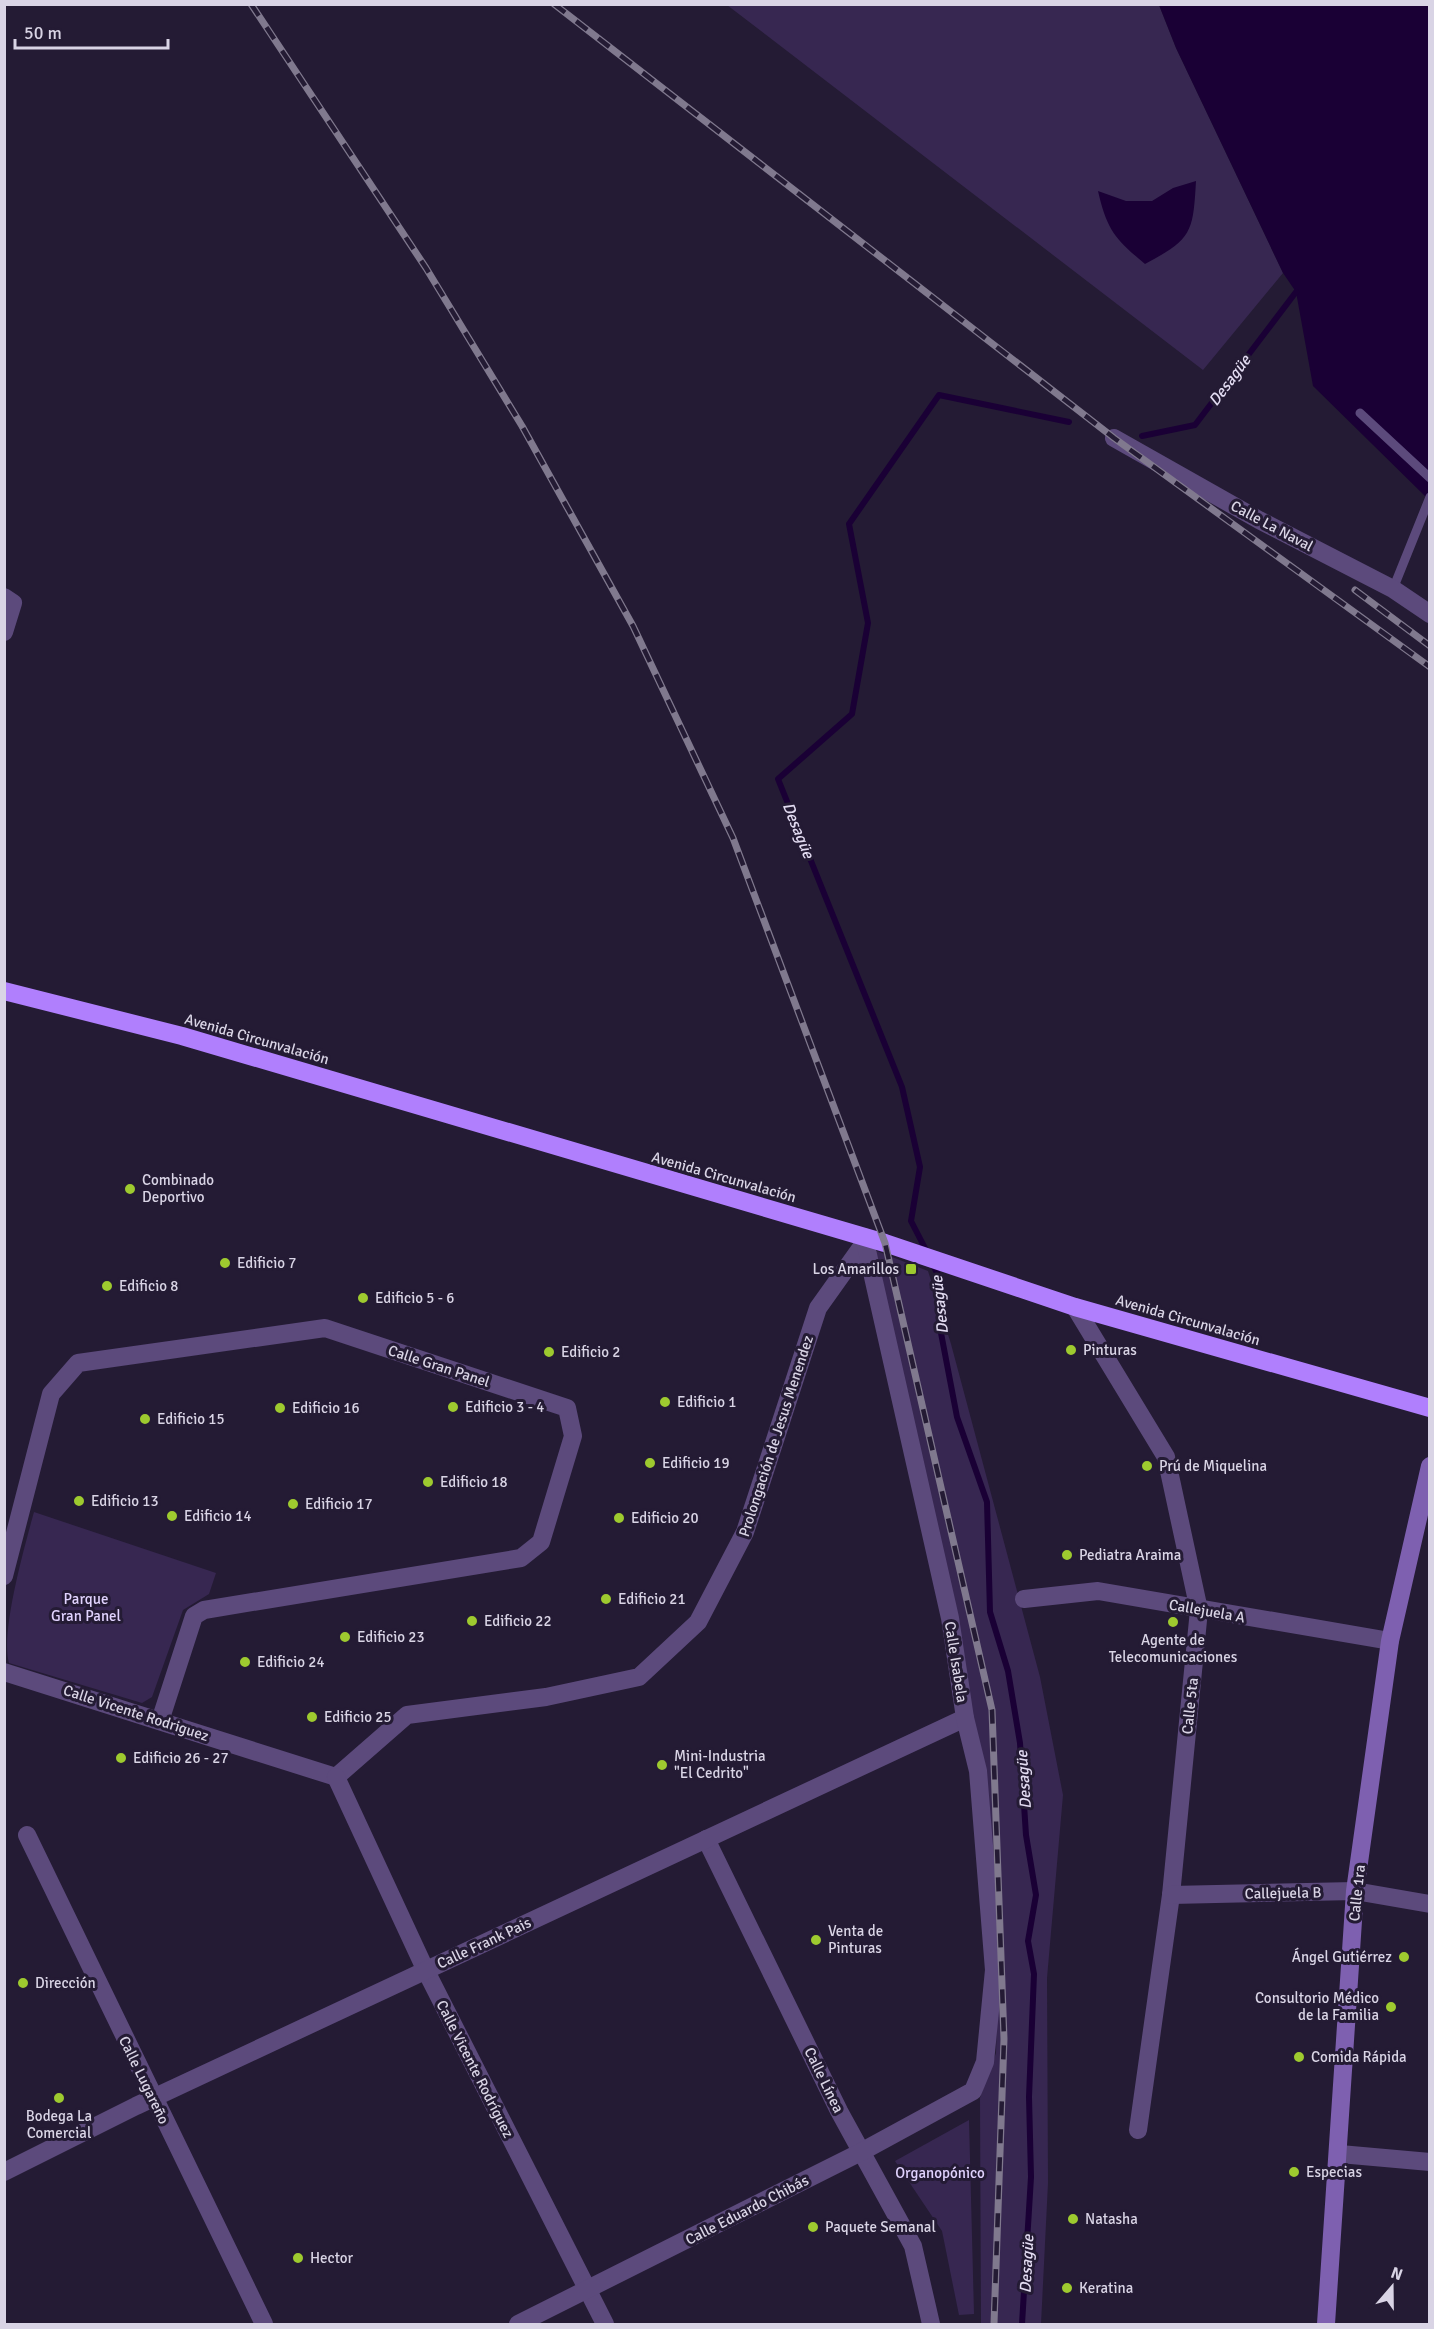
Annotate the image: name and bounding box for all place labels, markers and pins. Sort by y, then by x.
place label: Combinado Deportivo [142,1171,214,1206]
marker: Combinado Deportivo [123,1182,137,1196]
place label: Edificio 7 [237,1254,296,1272]
marker: Edificio 7 [218,1256,232,1270]
place label: Los Amarillos [812,1260,899,1278]
marker: Los Amarillos [904,1262,918,1276]
place label: Edificio 8 [119,1277,178,1295]
marker: Edificio 8 [100,1279,114,1293]
place label: Edificio 5 - 6 [375,1289,454,1307]
marker: Edificio 5 - 6 [356,1291,370,1305]
place label: Pinturas [1083,1341,1137,1359]
place label: Edificio 2 [561,1343,620,1361]
marker: Pinturas [1064,1343,1078,1357]
marker: Edificio 2 [542,1345,556,1359]
place label: Edificio 1 [677,1393,736,1411]
marker: Edificio 1 [658,1395,672,1409]
place label: Edificio 3 - 4 [465,1398,544,1416]
place label: Edificio 16 [292,1399,360,1417]
marker: Edificio 3 - 4 [446,1400,460,1414]
marker: Edificio 16 [273,1401,287,1415]
place label: Edificio 15 [157,1410,225,1428]
marker: Edificio 15 [138,1412,152,1426]
place label: Edificio 19 [662,1454,730,1472]
marker: Edificio 19 [643,1456,657,1470]
place label: Prú de Miquelina [1159,1457,1267,1475]
marker: Prú de Miquelina [1140,1459,1154,1473]
place label: Edificio 18 [440,1473,508,1491]
marker: Edificio 18 [421,1475,435,1489]
place label: Edificio 13 [91,1492,159,1510]
marker: Edificio 13 [72,1494,86,1508]
place label: Edificio 17 [305,1495,373,1513]
marker: Edificio 17 [286,1497,300,1511]
place label: Edificio 14 [184,1507,252,1525]
marker: Edificio 14 [165,1509,179,1523]
place label: Edificio 20 [631,1509,699,1527]
marker: Edificio 20 [612,1511,626,1525]
place label: Pediatra Araima [1079,1546,1181,1564]
marker: Pediatra Araima [1060,1548,1074,1562]
place label: Edificio 21 [618,1590,686,1608]
marker: Edificio 21 [599,1592,613,1606]
place label: Edificio 22 [484,1612,552,1630]
marker: Edificio 22 [465,1614,479,1628]
marker: Agente de Telecomunicaciones [1166,1615,1180,1629]
place label: Edificio 23 [357,1628,425,1646]
marker: Edificio 23 [338,1630,352,1644]
place label: Agente de Telecomunicaciones [1109,1631,1238,1666]
place label: Edificio 24 [257,1653,325,1671]
marker: Edificio 24 [238,1655,252,1669]
place label: Edificio 25 [324,1708,392,1726]
marker: Edificio 25 [305,1710,319,1724]
place label: Mini-Industria "El Cedrito" [674,1747,766,1782]
place label: Edificio 26 - 27 [133,1749,229,1767]
marker: Edificio 26 - 27 [114,1751,128,1765]
marker: Mini-Industria "El Cedrito" [655,1758,669,1772]
place label: Venta de Pinturas [828,1922,883,1957]
marker: Venta de Pinturas [809,1933,823,1947]
place label: Ángel Gutiérrez [1292,1947,1392,1966]
marker: Ángel Gutiérrez [1397,1950,1411,1964]
place label: Dirección [35,1974,96,1992]
marker: Dirección [16,1976,30,1990]
place label: Consultorio Médico de la Familia [1255,1989,1379,2024]
marker: Consultorio Médico de la Familia [1384,2000,1398,2014]
place label: Comida Rápida [1311,2048,1407,2066]
marker: Comida Rápida [1292,2050,1306,2064]
marker: Bodega La Comercial [52,2091,66,2105]
place label: Bodega La Comercial [26,2107,92,2142]
place label: Especias [1306,2163,1362,2181]
marker: Especias [1287,2165,1301,2179]
place label: Natasha [1085,2210,1138,2228]
marker: Natasha [1066,2212,1080,2226]
place label: Paquete Semanal [825,2218,936,2236]
marker: Paquete Semanal [806,2220,820,2234]
place label: Hector [310,2249,354,2267]
marker: Hector [291,2251,305,2265]
place label: Keratina [1079,2279,1133,2297]
marker: Keratina [1060,2281,1074,2295]

